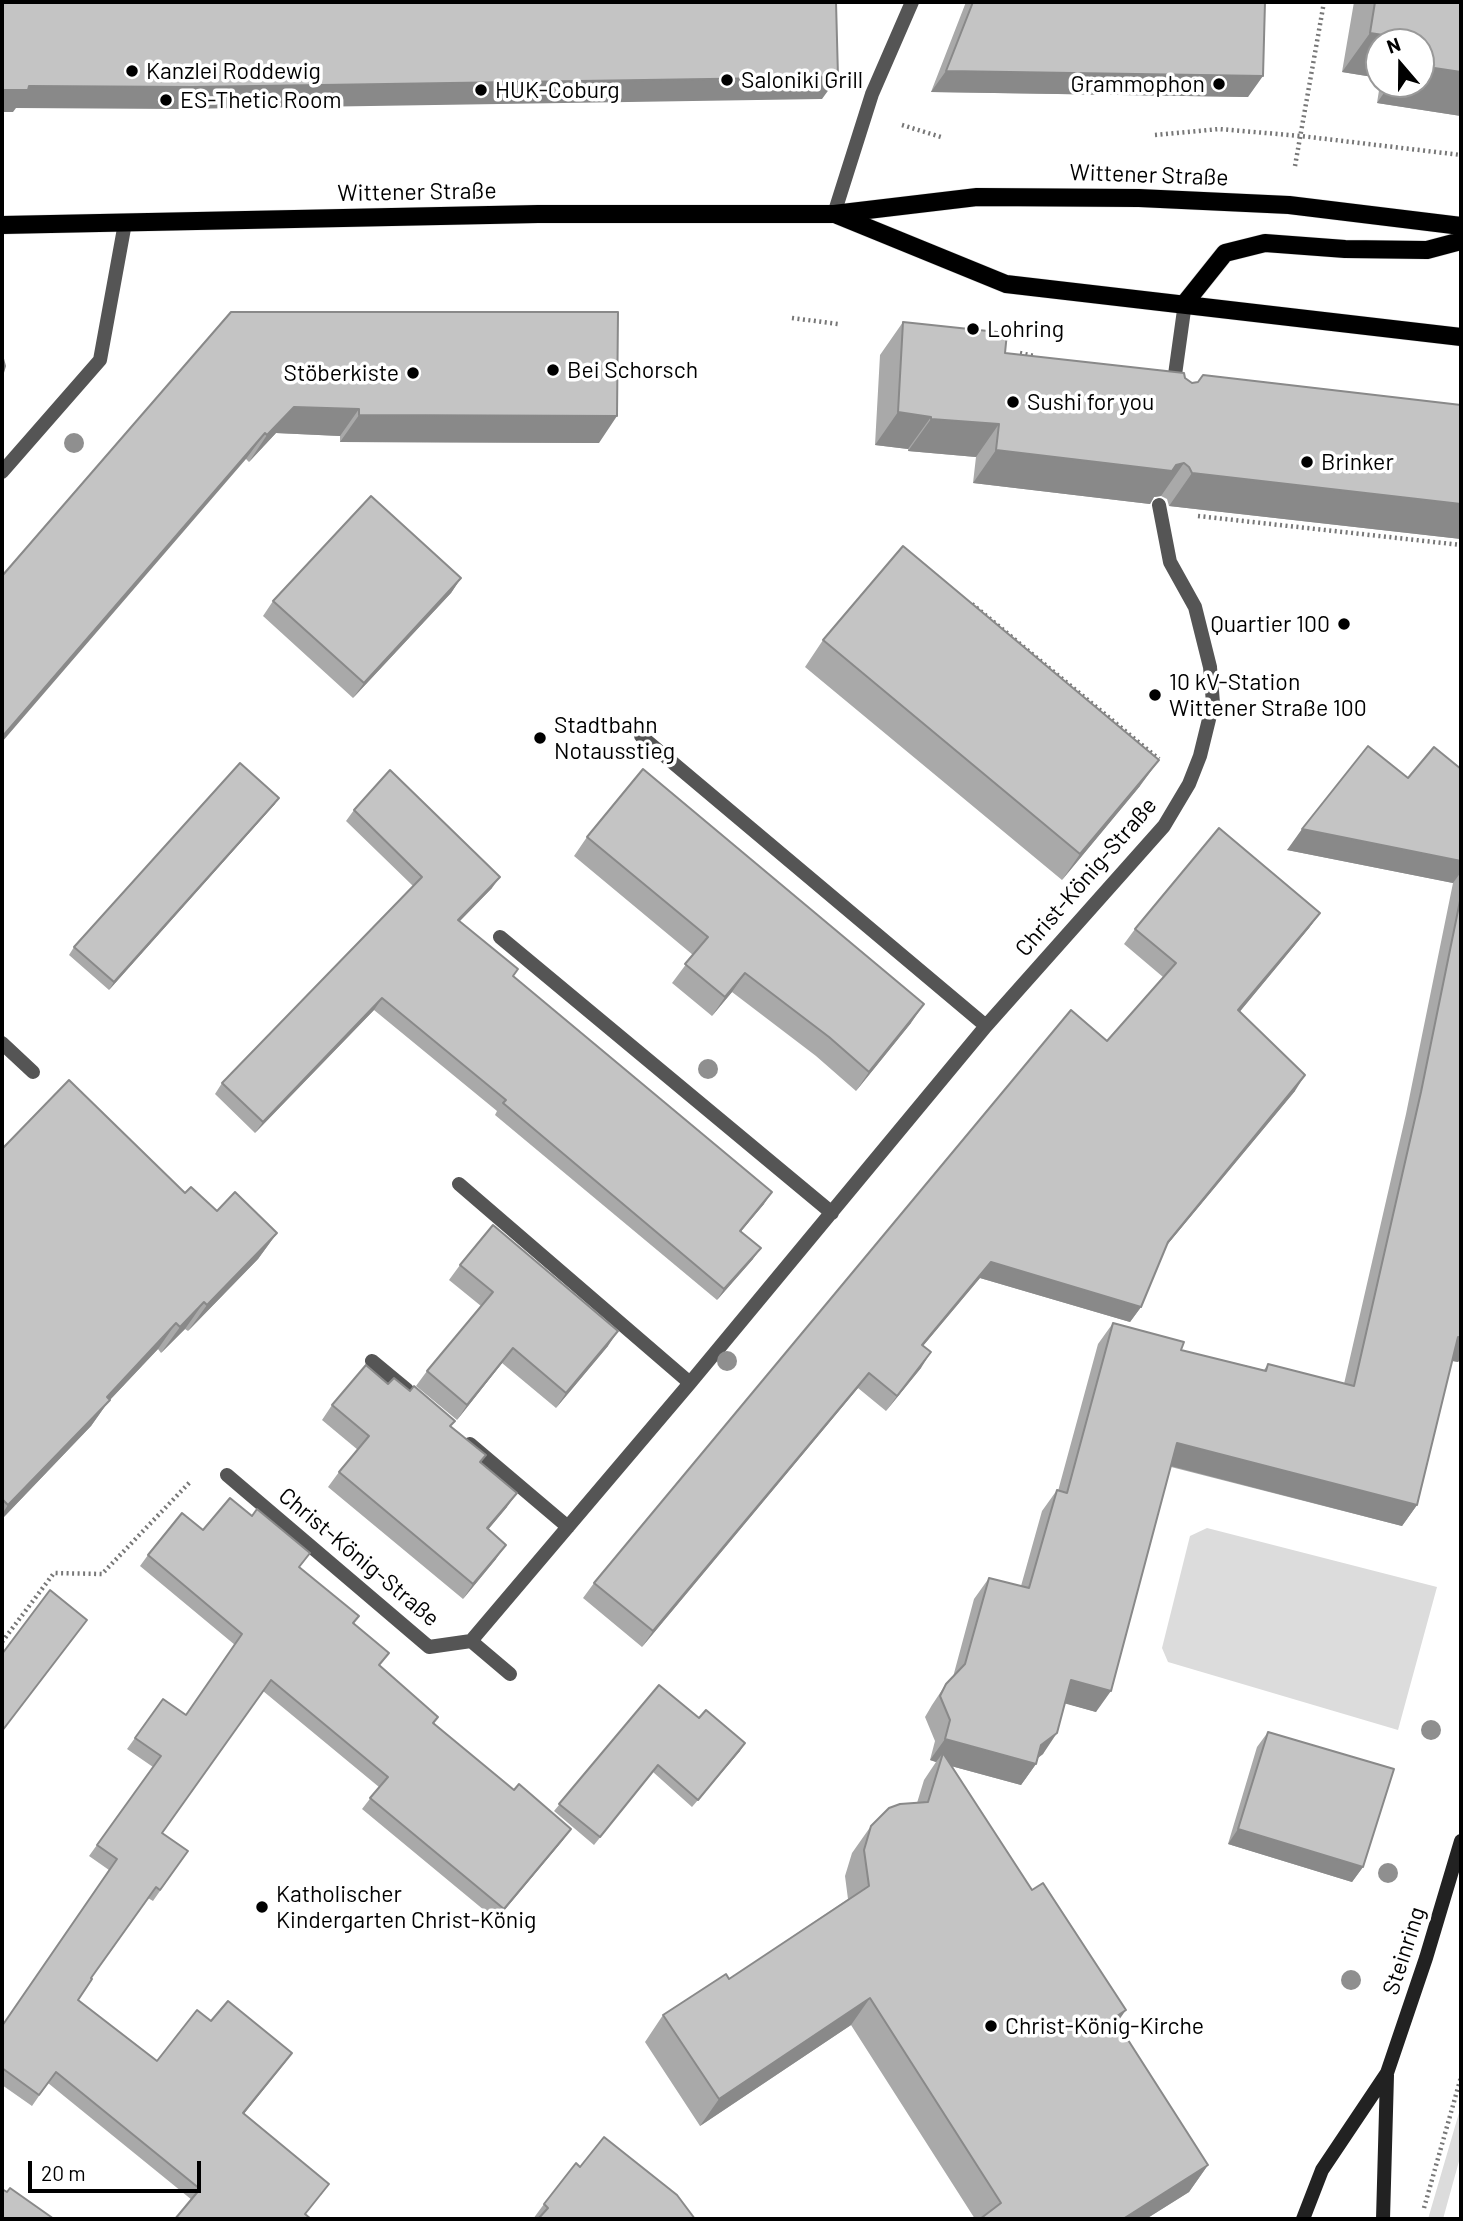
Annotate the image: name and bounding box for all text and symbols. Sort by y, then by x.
north arrow [1365,28,1435,98]
text: N [1383,32,1403,58]
place label: Kanzlei Roddewig [146,57,321,85]
marker: Kanzlei Roddewig [124,63,140,79]
place label: Saloniki Grill [741,66,863,94]
place label: Grammophon [1071,70,1205,98]
marker: Saloniki Grill [719,72,735,88]
place label: HUK-Coburg [495,76,619,104]
marker: Grammophon [1211,76,1227,92]
marker: HUK-Coburg [473,82,489,98]
place label: ES-Thetic Room [180,86,341,114]
marker: ES-Thetic Room [158,92,174,108]
street label: Wittener Straße [1069,158,1229,192]
street label: Wittener Straße [337,177,497,207]
place label: Lohring [987,315,1064,343]
marker: Lohring [965,321,981,337]
place label: Bei Schorsch [567,356,698,384]
place label: Stöberkiste [283,359,399,387]
marker: Bei Schorsch [545,362,561,378]
marker: Stöberkiste [405,365,421,381]
place label: Sushi for you [1027,388,1154,416]
marker: Sushi for you [1005,394,1021,410]
place label: Brinker [1321,448,1394,476]
marker: Brinker [1299,454,1315,470]
place label: Quartier 100 [1210,610,1330,638]
marker: Quartier 100 [1336,616,1352,632]
place label: 10 kV-Station Wittener Straße 100 [1169,668,1367,722]
marker: 10 kV-Station Wittener Straße 100 [1147,687,1163,703]
place label: Stadtbahn Notausstieg [554,711,675,765]
marker: Stadtbahn Notausstieg [532,730,548,746]
street label: Christ-König-Straße [1010,792,1162,962]
street label: Christ-König-Straße [273,1482,445,1632]
place label: Katholischer Kindergarten Christ-König [276,1880,536,1934]
marker: Katholischer Kindergarten Christ-König [254,1899,270,1915]
street label: Steinring [1377,1904,1431,1998]
place label: Christ-König-Kirche [1005,2012,1204,2040]
marker: Christ-König-Kirche [983,2018,999,2034]
scale bar [32,2148,205,2192]
text: 20 m [41,2160,86,2185]

